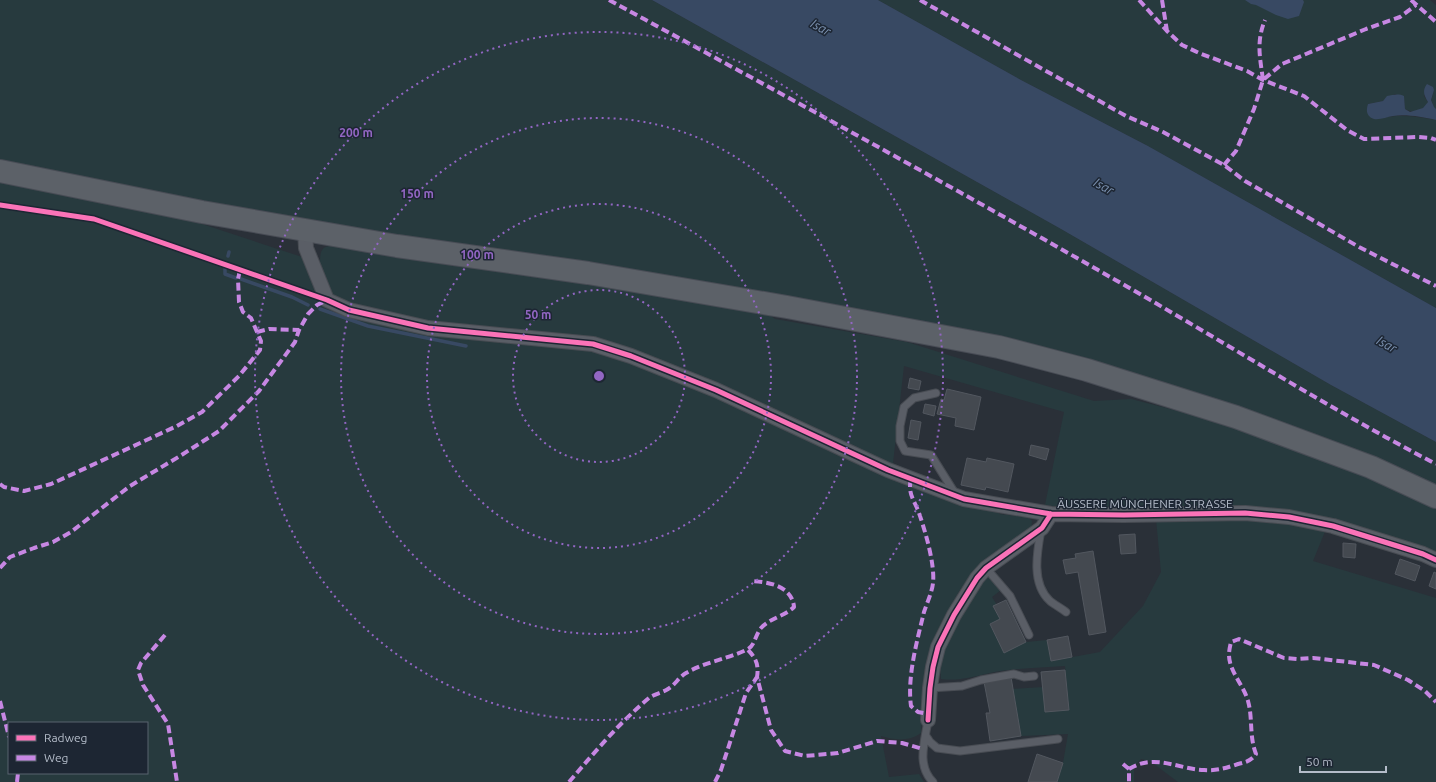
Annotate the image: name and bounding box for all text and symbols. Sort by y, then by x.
water label: Isar [809,16,834,39]
text: 200 m [339,126,373,139]
water label: Isar [1092,175,1117,198]
text: 150 m [400,187,434,200]
text: 100 m [460,248,494,261]
text: 50 m [525,308,551,321]
water label: Isar [1375,333,1400,356]
centre of rings [592,369,606,383]
street label: ÄUSSERE MÜNCHENER STRASSE [1057,497,1233,510]
legend [8,722,148,774]
text: Radweg [44,731,87,744]
scale bar [1300,748,1386,774]
text: Weg [44,751,68,764]
text: 50 m [1306,755,1333,768]

